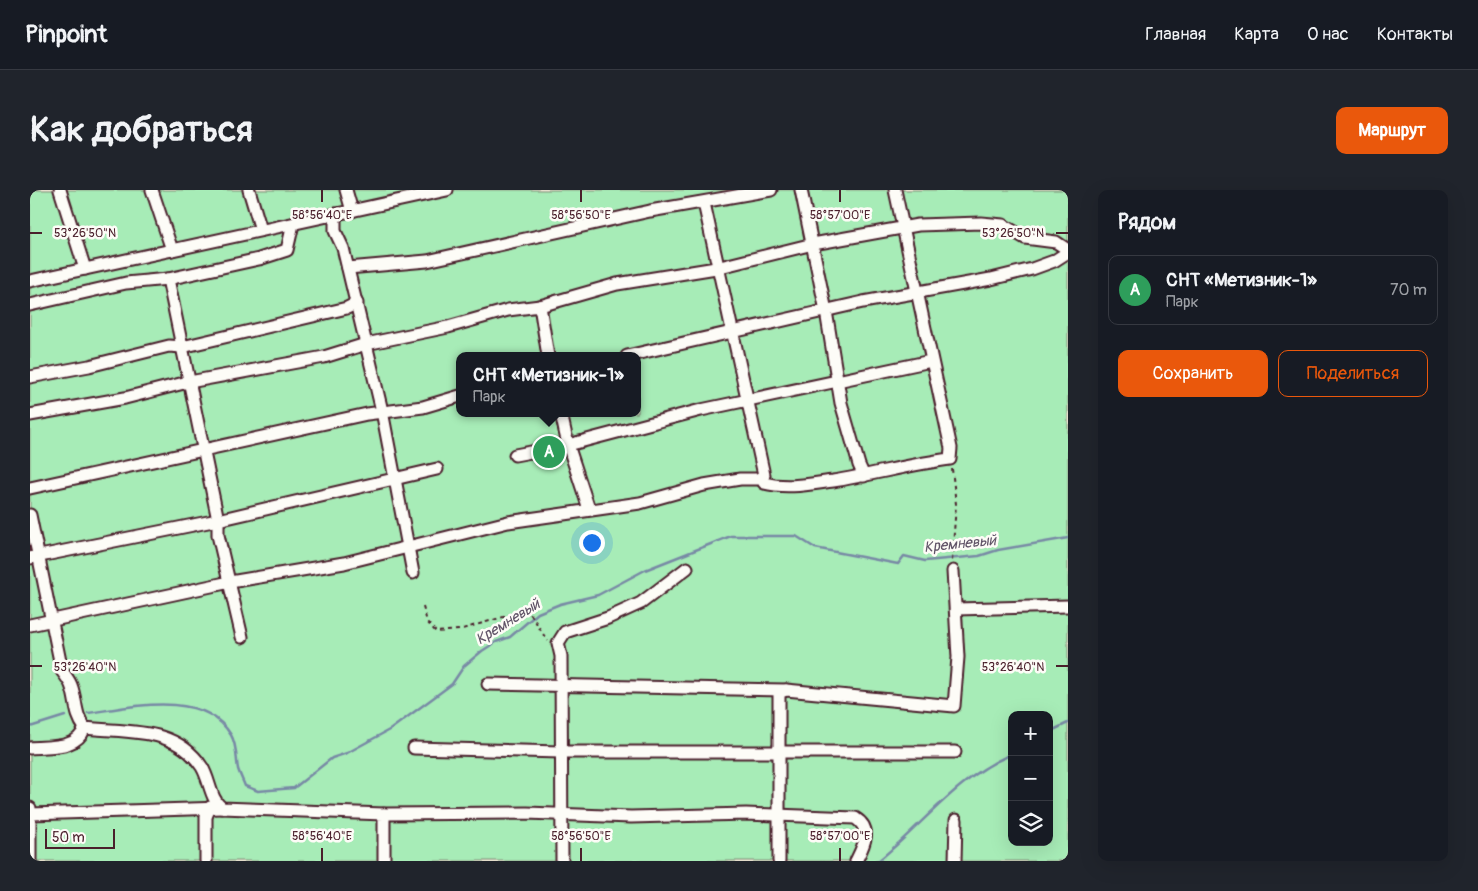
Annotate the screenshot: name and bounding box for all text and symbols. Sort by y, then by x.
text: Pinpoint [25,20,107,49]
text: Главная [1145,23,1206,46]
text: Карта [1234,23,1279,46]
text: О нас [1307,23,1349,46]
text: Контакты [1377,23,1453,46]
button: Маршрут [1336,107,1448,154]
text: Как добраться [30,108,253,152]
text: 58°56'40"E [292,208,352,223]
text: 58°56'50"E [551,208,611,223]
text: 58°57'00"E [810,208,870,223]
text: Рядом [1118,209,1176,236]
text: 53°26'50"N [54,226,116,241]
text: 53°26'50"N [982,226,1044,241]
text: СНТ «Метизник-1» [1166,268,1317,292]
text: A [1130,280,1140,300]
text: 70 m [1390,280,1427,300]
text: Парк [1166,292,1199,312]
button: Сохранить [1118,350,1268,397]
button: Поделиться [1278,350,1428,397]
popup [456,352,641,417]
text: СНТ «Метизник-1» [473,363,624,387]
text: Парк [473,387,506,407]
pin: A [533,433,565,471]
your location [579,530,605,556]
water label: Кремневый [923,531,999,557]
water label: Кремневый [472,594,545,649]
text: 53°26'40"N [54,660,116,675]
text: 53°26'40"N [982,660,1044,675]
map controls [1008,711,1053,846]
button: + [1008,711,1053,756]
button: − [1008,756,1053,801]
button: layers [1008,801,1053,846]
scale bar [45,826,115,849]
text: 50 m [52,829,85,846]
text: 58°56'40"E [292,829,352,844]
text: 58°56'50"E [551,829,611,844]
text: 58°57'00"E [810,829,870,844]

